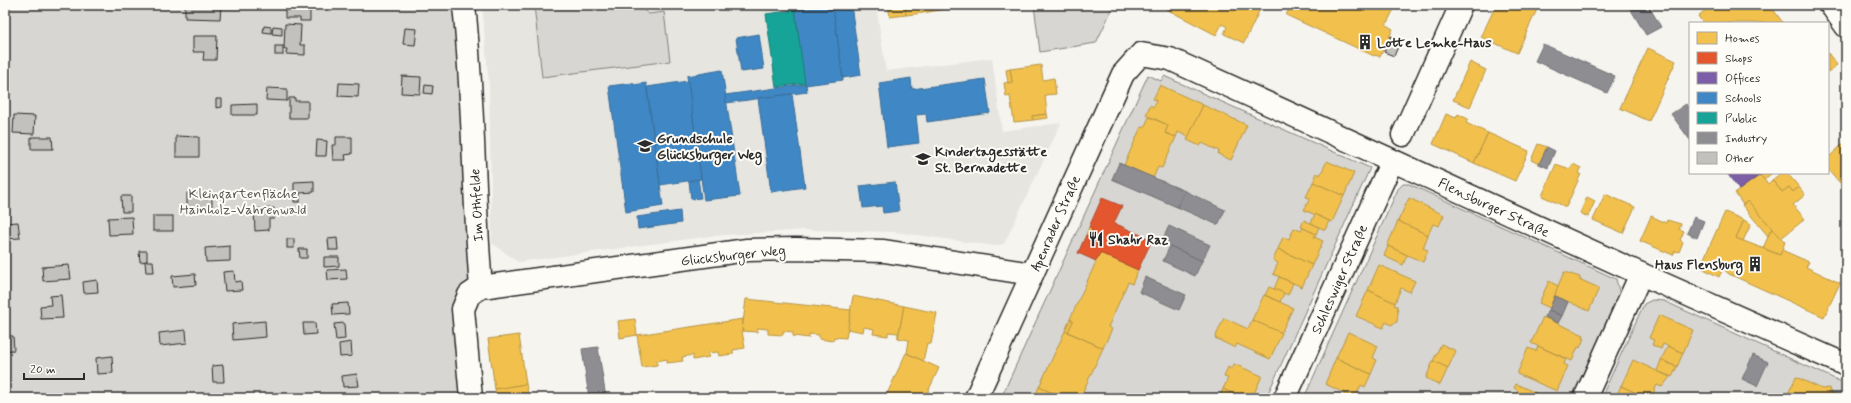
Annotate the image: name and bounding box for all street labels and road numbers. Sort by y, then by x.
street label: Im Othfelde [466,168,488,242]
street label: Apenrader Straße [1027,173,1086,275]
street label: Flensburger Straße [1435,174,1552,242]
street label: Schleswiger Straße [1308,222,1372,337]
street label: Glücksburger Weg [680,242,787,271]

